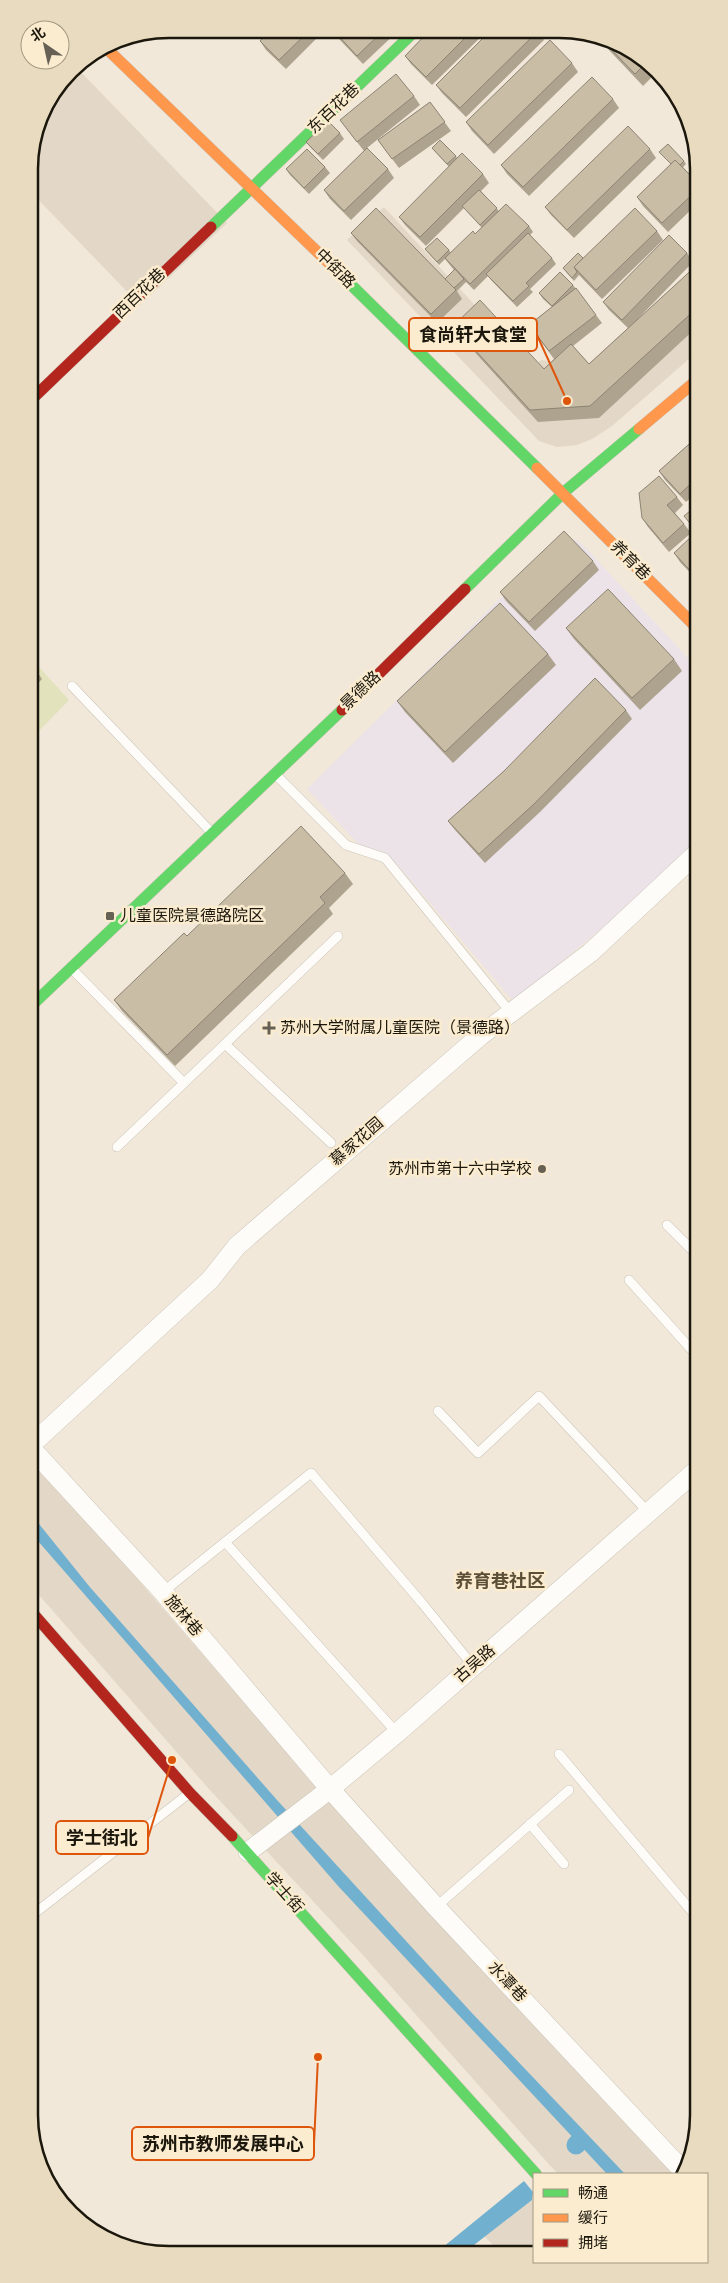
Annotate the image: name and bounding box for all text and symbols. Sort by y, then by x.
north arrow [20,20,70,70]
text: 北 [27,24,49,46]
street label: 东百花巷 [304,80,364,138]
street label: 中街路 [311,245,359,293]
street label: 西百花巷 [110,265,170,323]
callout: 食尚轩大食堂 [409,318,537,351]
text: 食尚轩大食堂 [419,324,527,346]
street label: 养育巷 [606,537,654,585]
street label: 景德路 [337,667,385,715]
place label: 儿童医院景德路院区 [120,907,264,926]
marker: 儿童医院景德路院区 [104,910,116,922]
place label: 苏州大学附属儿童医院（景德路） [280,1019,520,1038]
marker: 苏州大学附属儿童医院（景德路） [262,1021,276,1035]
street label: 慕家花园 [327,1114,387,1170]
place label: 苏州市第十六中学校 [388,1160,532,1179]
marker: 苏州市第十六中学校 [536,1163,548,1175]
district label: 养育巷社区 [455,1571,545,1592]
street label: 施林巷 [160,1592,206,1640]
street label: 古吴路 [451,1641,499,1687]
callout: 学士街北 [56,1821,148,1854]
text: 学士街北 [66,1828,138,1849]
street label: 学士街 [261,1869,307,1917]
street label: 水潭巷 [484,1958,530,2006]
callout: 苏州市教师发展中心 [132,2127,314,2160]
text: 苏州市教师发展中心 [142,2134,304,2155]
legend [533,2173,708,2263]
text: 畅通 [578,2184,608,2203]
text: 缓行 [578,2209,608,2228]
text: 拥堵 [578,2234,608,2253]

